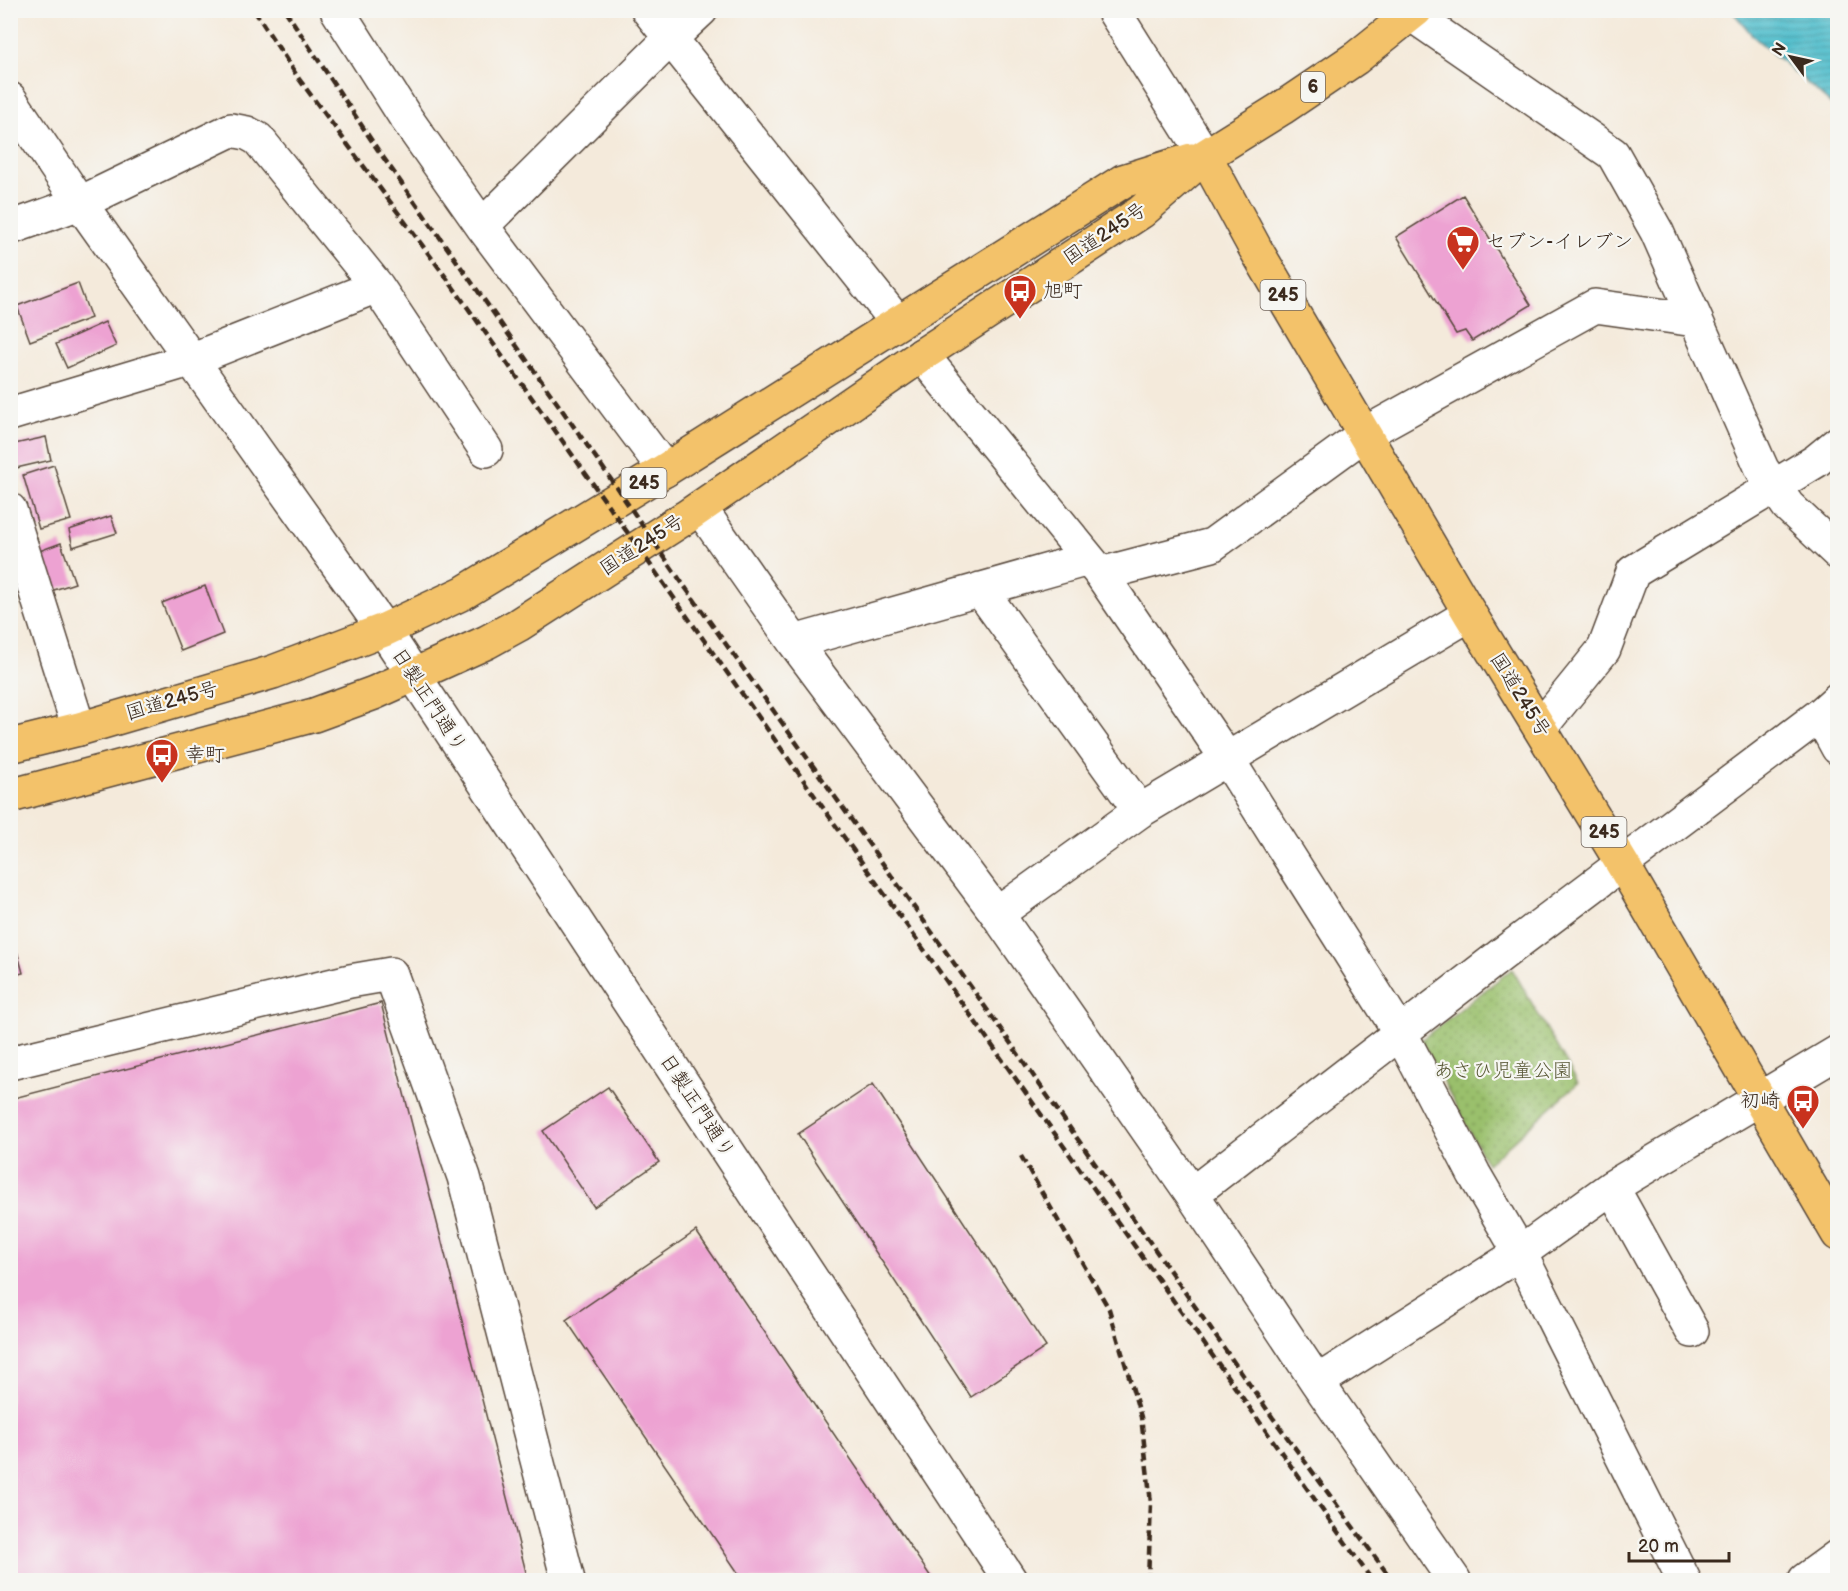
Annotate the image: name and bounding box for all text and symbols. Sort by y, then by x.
north arrow [1761,27,1821,87]
text: N [1768,39,1791,60]
road number: 6 [1301,72,1325,102]
street label: 国道245号 [1059,197,1151,271]
supermarket icon: セブン-イレブン [1445,224,1481,271]
place label: セブン-イレブン [1486,230,1633,254]
bus stop icon: 旭町 [1002,273,1038,320]
place label: 旭町 [1043,279,1083,303]
road number: 245 [1260,280,1306,310]
road number: 245 [622,468,666,498]
street label: 国道245号 [596,509,688,581]
street label: 日製正門通り [386,643,472,757]
street label: 国道245号 [1485,648,1555,742]
street label: 国道245号 [123,676,221,726]
bus stop icon: 幸町 [144,737,180,784]
place label: 幸町 [185,743,225,767]
road number: 245 [1582,817,1626,847]
street label: 日製正門通り [654,1049,740,1163]
park label: あさひ児童公園 [1434,1059,1572,1083]
bus stop icon: 初崎 [1785,1083,1821,1130]
place label: 初崎 [1740,1089,1780,1113]
scale bar [1629,1525,1730,1563]
text: 20 m [1638,1536,1679,1557]

